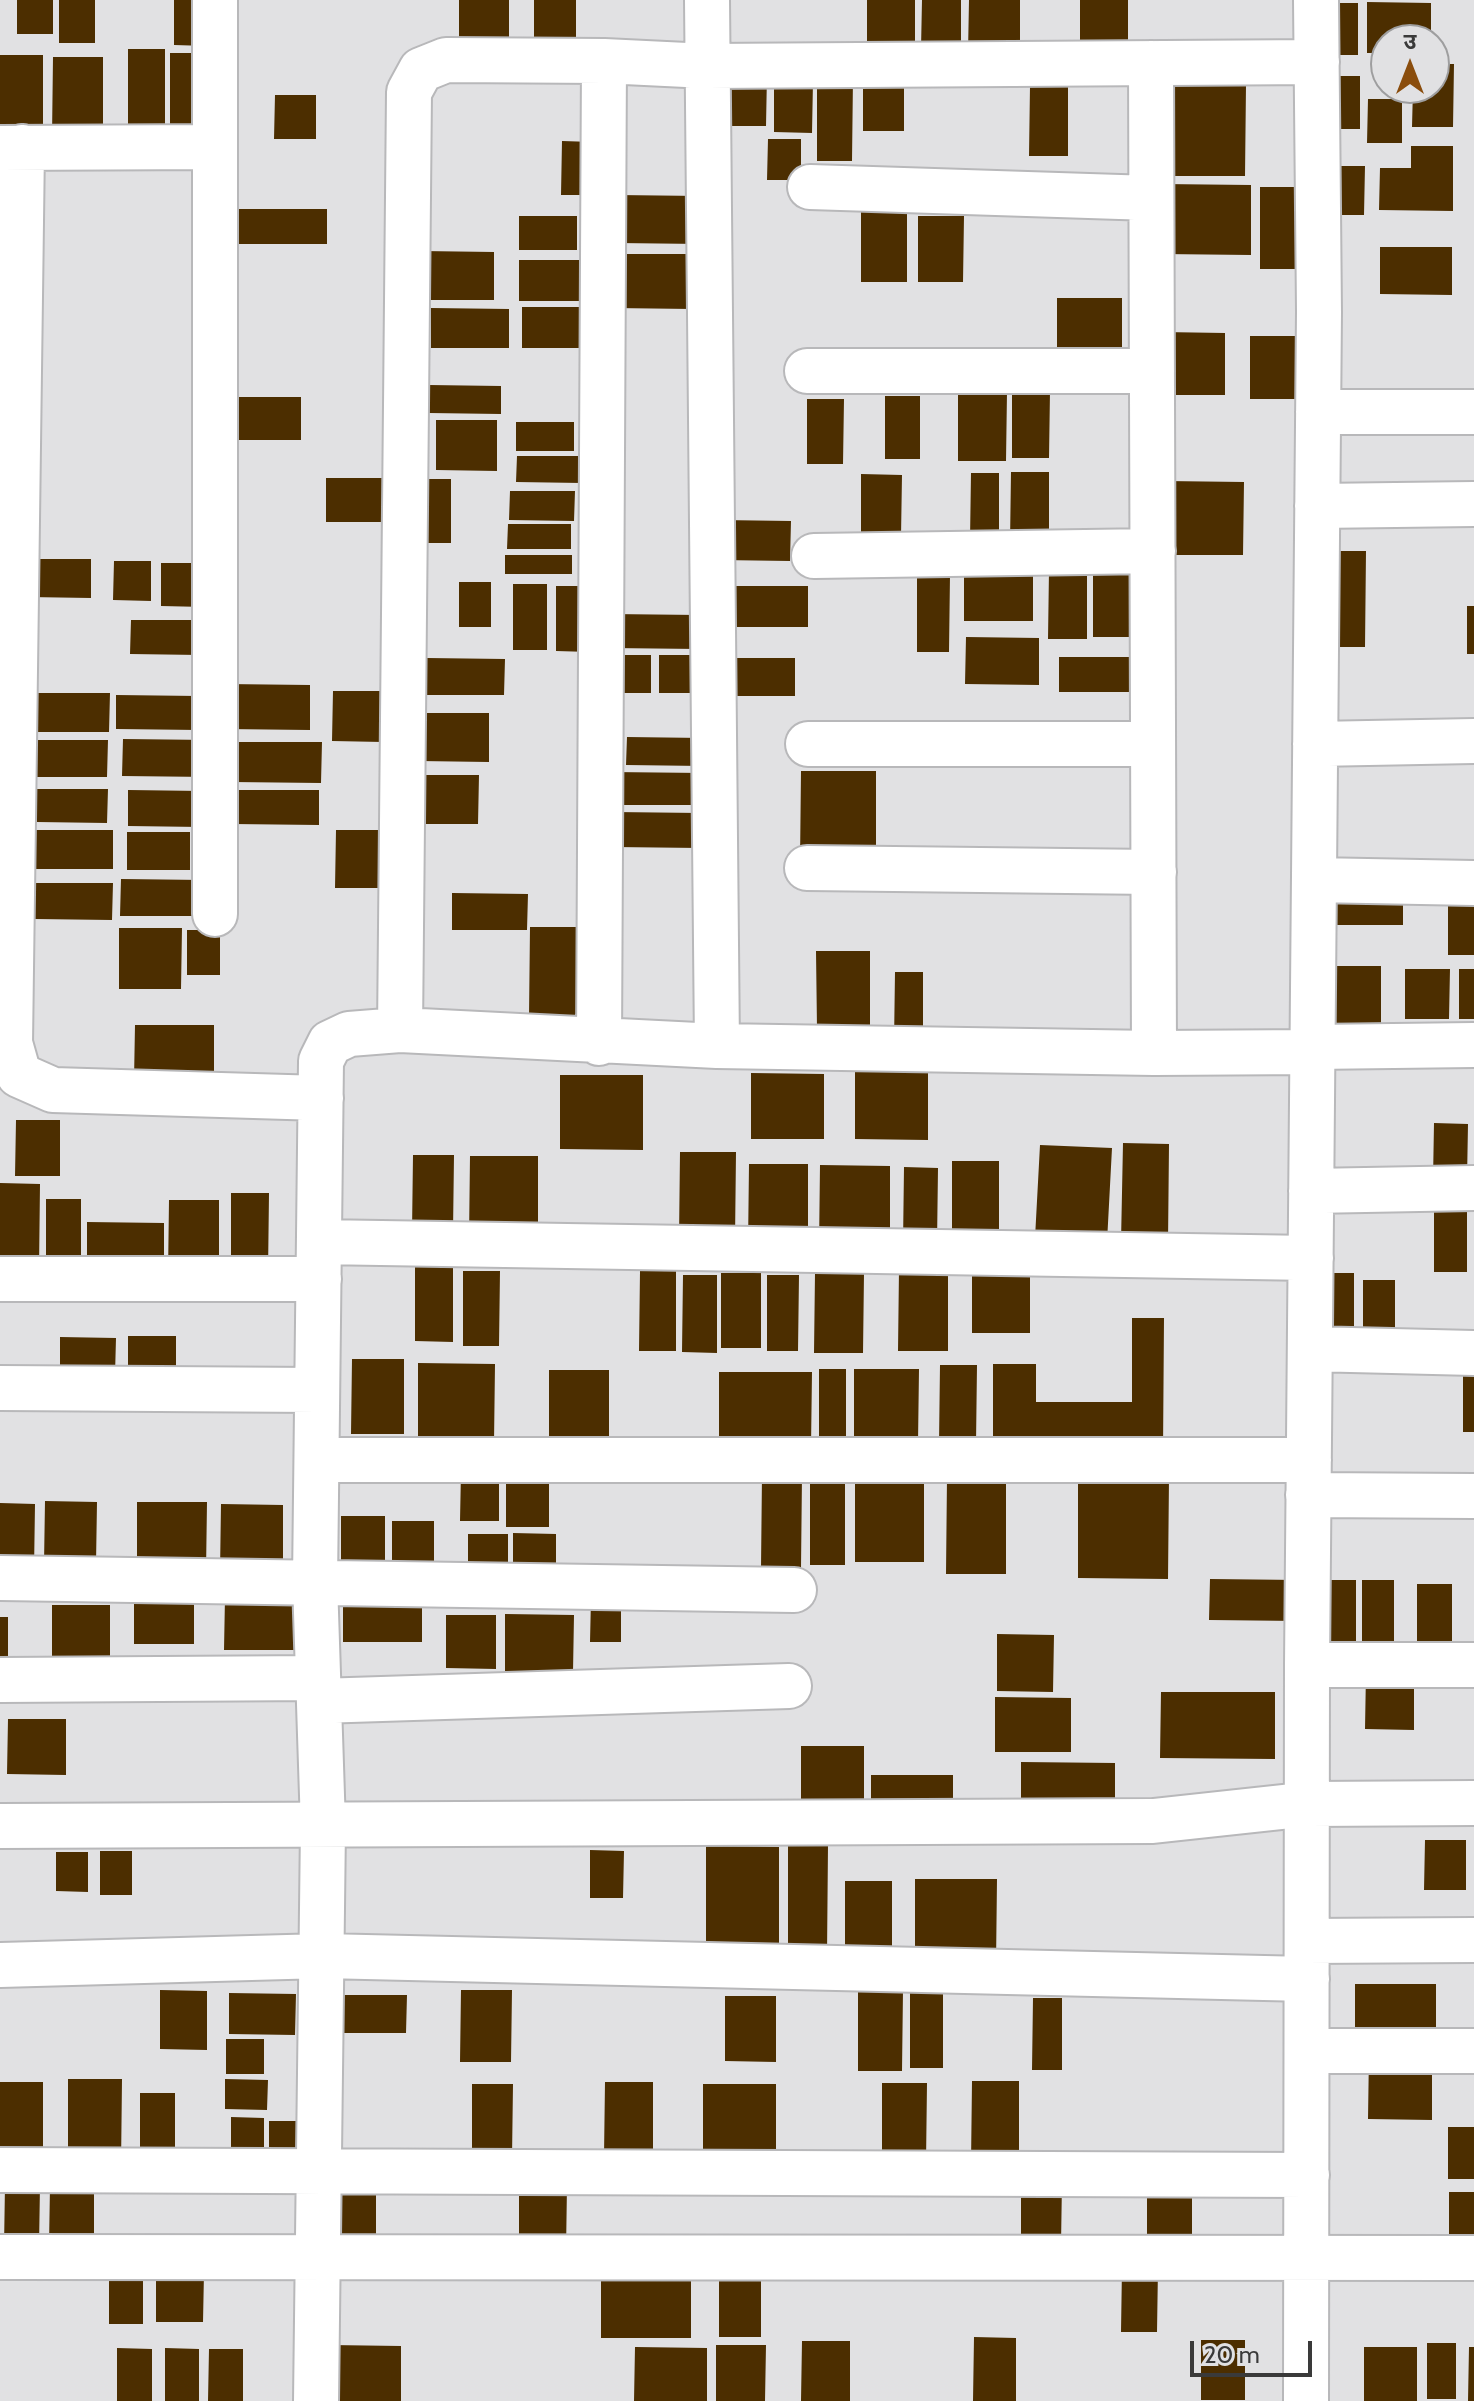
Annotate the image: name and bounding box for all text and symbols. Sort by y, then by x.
north arrow [1370,24,1450,104]
text: उ [1404,28,1416,55]
scale bar [1194,2325,1316,2375]
text: 20 m [1204,2340,1260,2369]

